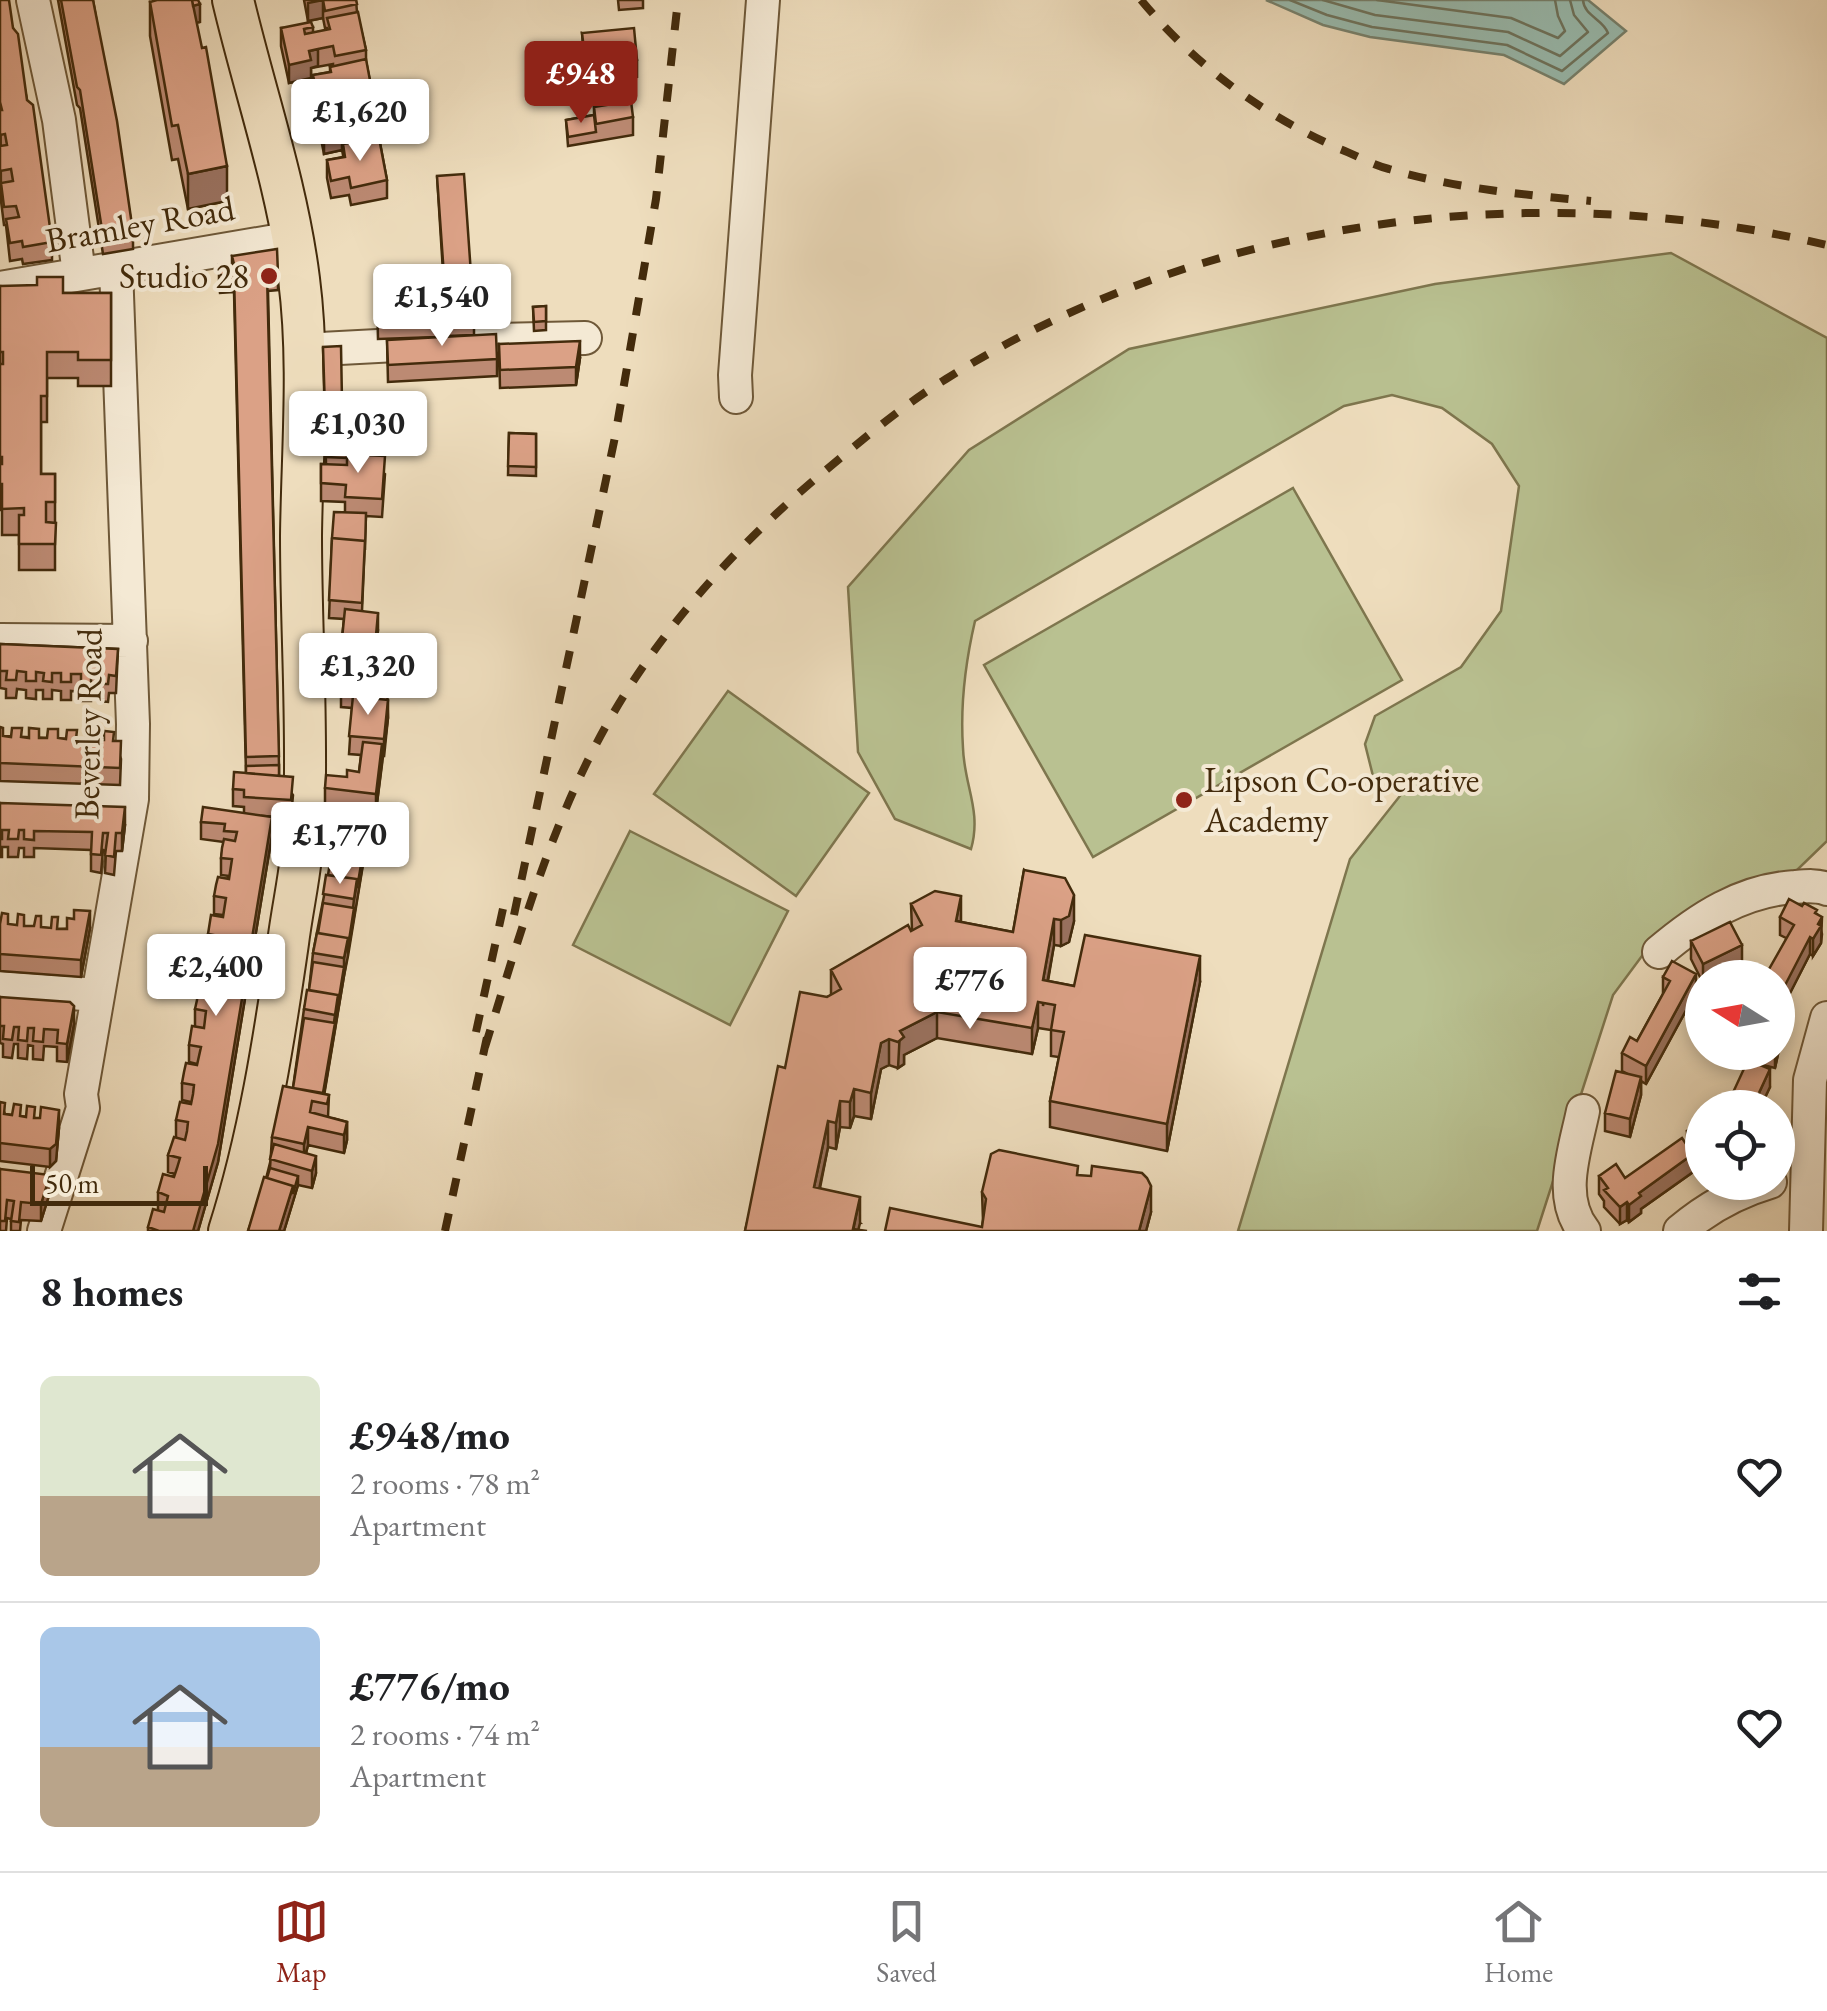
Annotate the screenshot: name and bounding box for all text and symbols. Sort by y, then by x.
pin: £948 [522,41,640,126]
text: £948 [547,52,615,94]
pin: £1,620 [279,79,441,164]
text: £1,620 [313,90,407,132]
street label: Bramley Road [42,185,238,262]
place label: Studio 28 [119,253,249,298]
pin: £1,540 [361,264,523,349]
marker: Studio 28 [258,265,280,287]
text: £1,540 [395,275,489,317]
pin: £1,030 [277,391,439,476]
text: £1,030 [311,402,405,444]
street label: Beverley Road [63,628,112,820]
pin: £1,320 [287,633,449,718]
text: £1,320 [321,644,415,686]
place label: Lipson Co-operative Academy [1203,757,1480,842]
marker: Lipson Co-operative Academy [1173,789,1195,811]
pin: £1,770 [259,802,421,887]
text: £1,770 [293,813,387,855]
pin: £2,400 [135,934,297,1019]
text: £2,400 [169,945,263,987]
pin: £776 [911,947,1029,1032]
text: £776 [936,958,1004,1000]
north arrow [1685,960,1795,1070]
map controls [1685,960,1795,1200]
button: locate [1685,1090,1795,1200]
scale bar [30,1161,208,1206]
text: 50 m [45,1165,99,1201]
text: 8 homes [40,1264,183,1319]
icon: filters [1732,1264,1787,1319]
text: £948/mo [350,1407,510,1462]
icon: home [120,1416,240,1536]
icon: heart [1732,1449,1787,1504]
text: 2 rooms · 78 m² [350,1462,540,1504]
text: Apartment [350,1504,486,1546]
text: £776/mo [350,1658,510,1713]
icon: home [120,1667,240,1787]
icon: heart [1732,1700,1787,1755]
text: 2 rooms · 74 m² [350,1713,540,1755]
text: Apartment [350,1755,486,1797]
tab: Map [274,1894,329,1990]
tab: Saved [876,1894,936,1990]
tab: Home [1484,1894,1553,1990]

